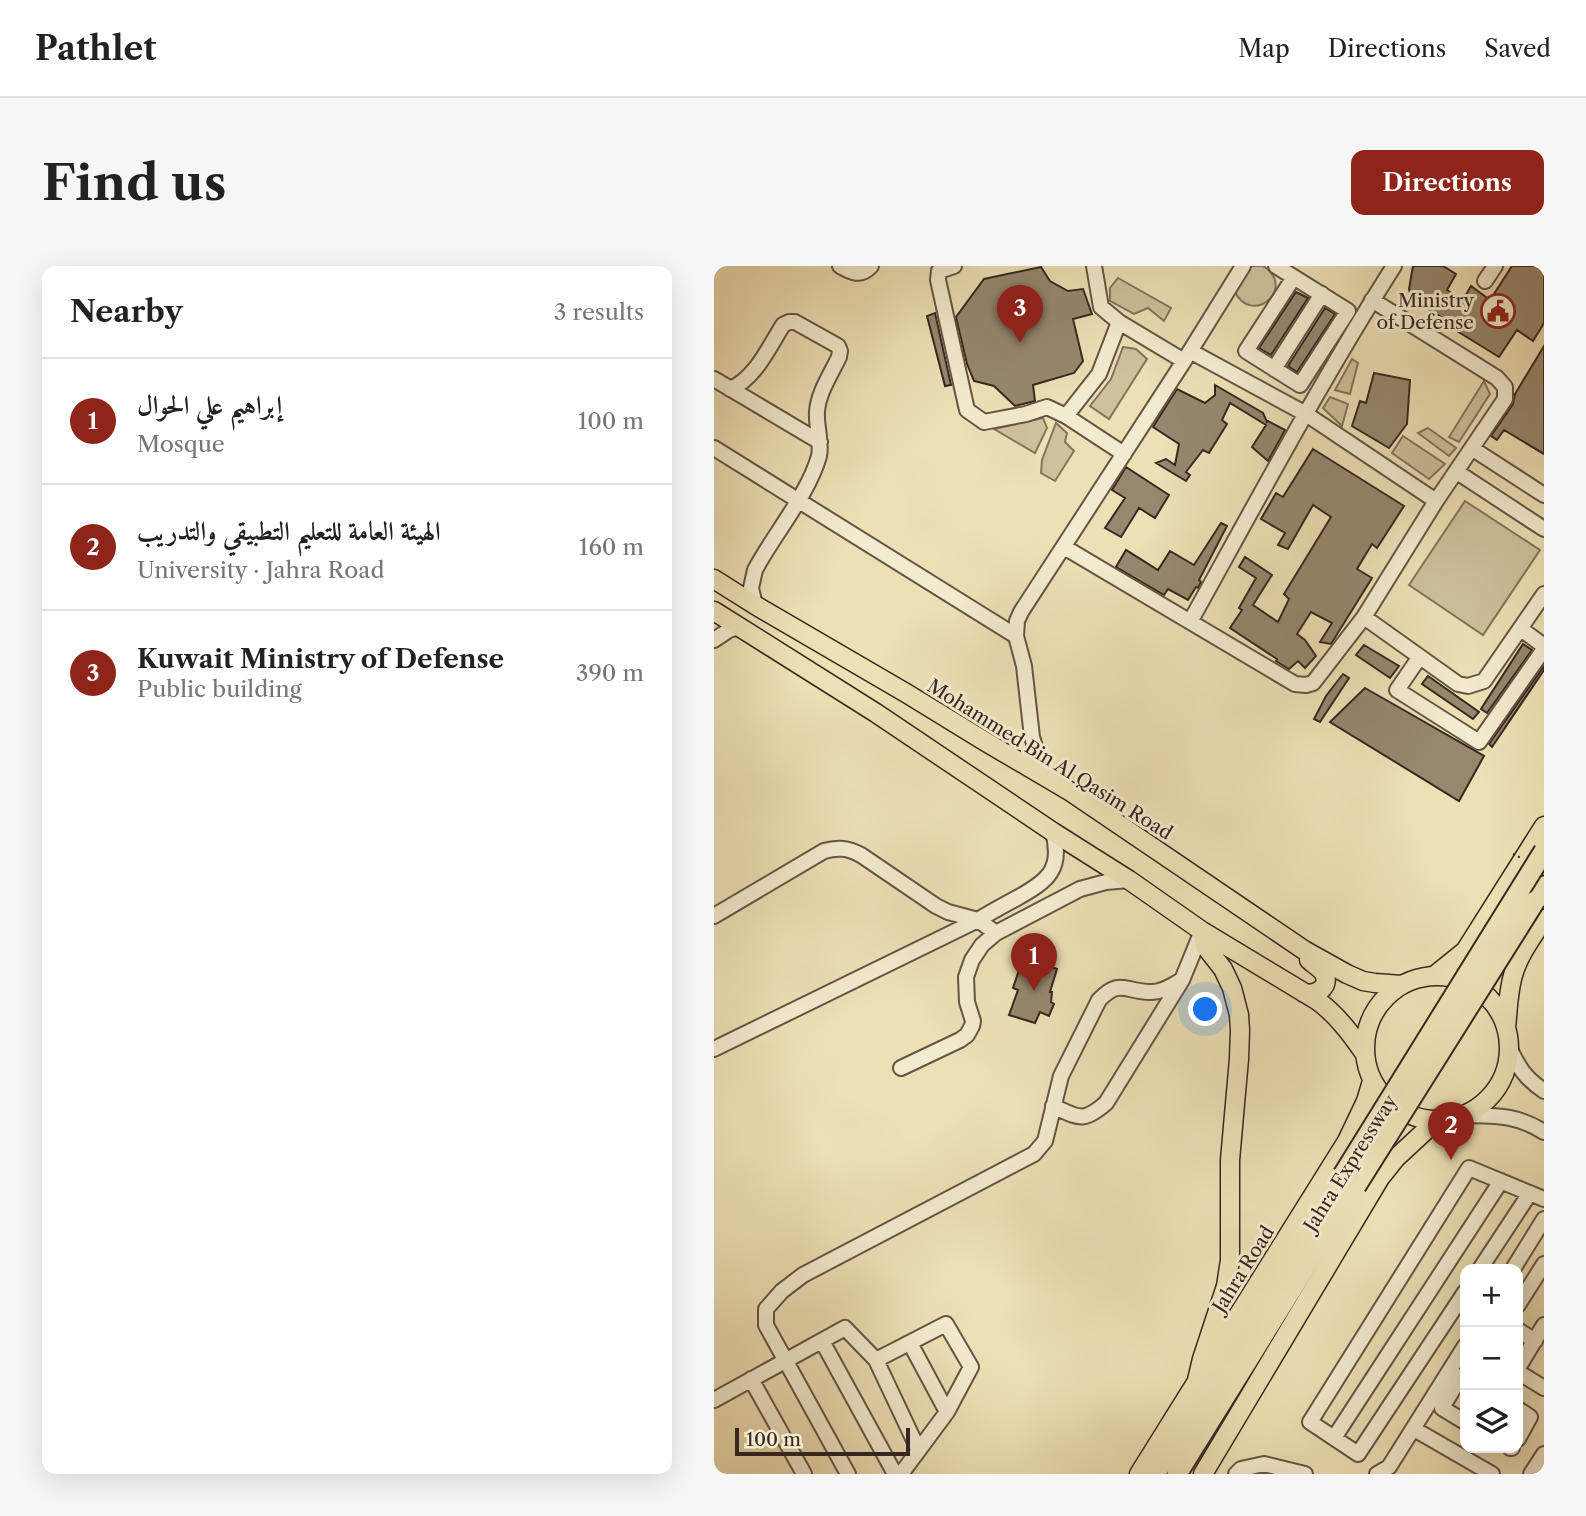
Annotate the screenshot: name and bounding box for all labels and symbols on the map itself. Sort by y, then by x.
pin: 3 [997,285,1043,343]
place label: Ministry of Defense [1377,289,1474,334]
public building icon: Ministry of Defense [1479,292,1517,330]
street label: Mohammed Bin Al Qasim Road [923,674,1177,845]
pin: 1 [1011,933,1057,991]
your location [1188,992,1222,1026]
street label: Jahra Expressway [1297,1090,1402,1239]
pin: 2 [1428,1102,1474,1160]
street label: Jahra Road [1206,1221,1279,1320]
scale bar [735,1425,910,1457]

